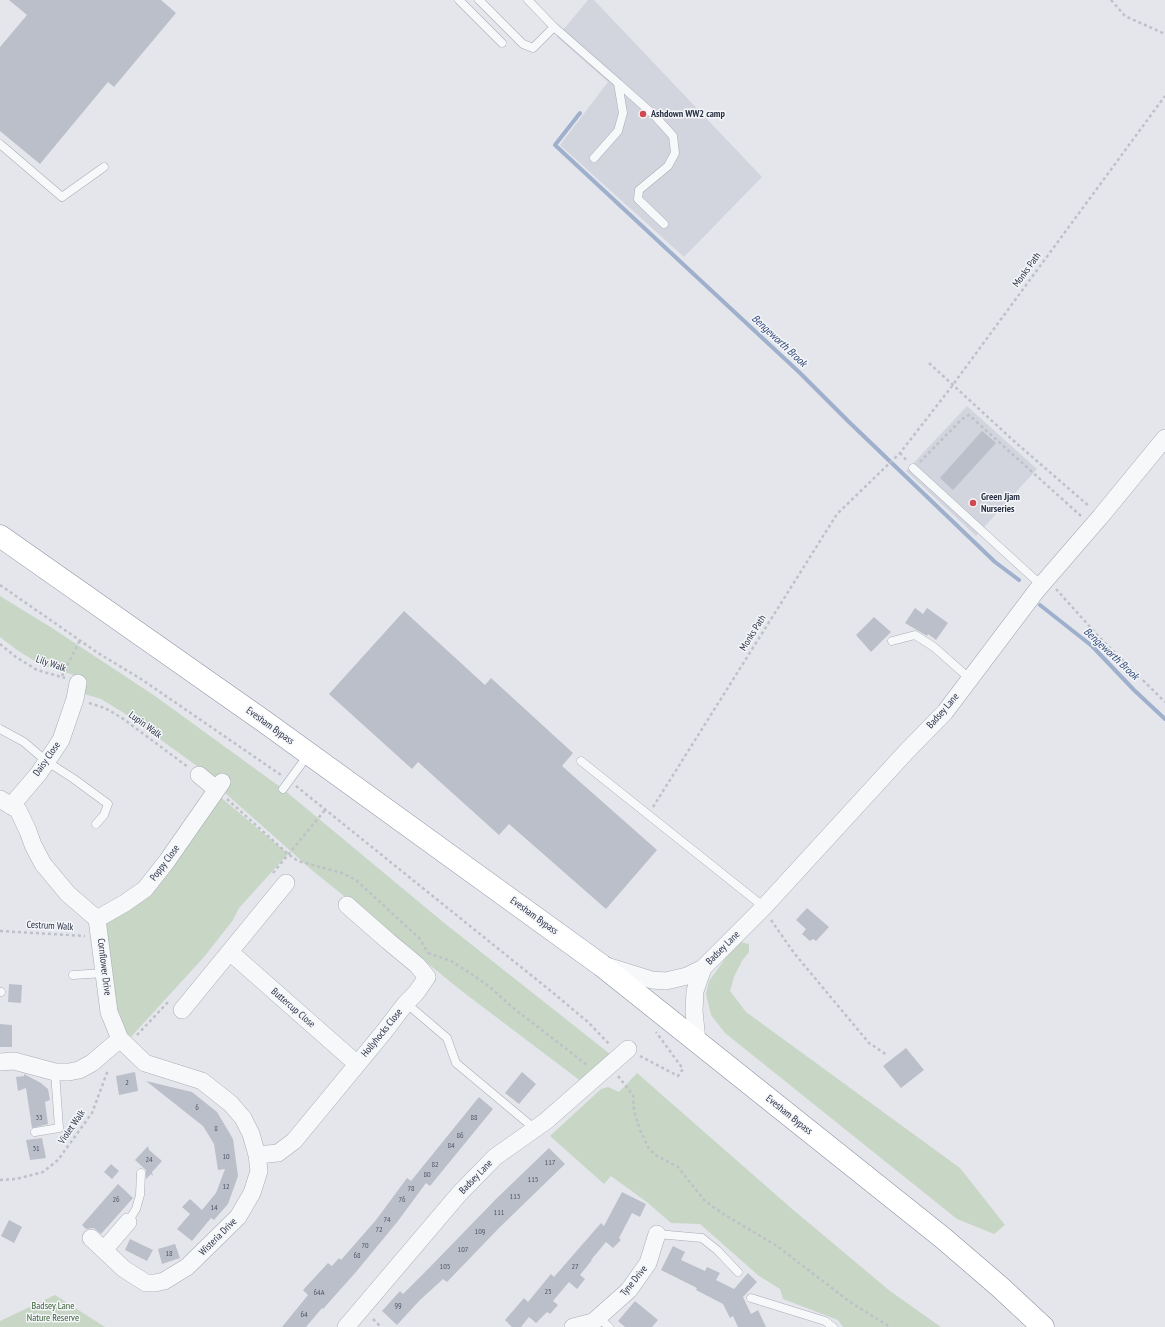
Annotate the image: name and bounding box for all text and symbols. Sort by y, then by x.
place label: Ashdown WW2 camp [651,108,725,120]
marker: Ashdown WW2 camp [638,109,648,119]
street label: Monks Path [1010,250,1044,290]
water label: Bengeworth Brook [749,312,809,370]
place label: Green Jjam Nurseries [981,491,1020,514]
marker: Green Jjam Nurseries [968,498,978,508]
street label: Monks Path [737,613,769,653]
water label: Bengeworth Brook [1081,625,1141,683]
street label: Lily Walk [34,653,68,675]
street label: Badsey Lane [924,691,962,731]
street label: Evesham Bypass [244,705,296,747]
street label: Lupin Walk [126,709,164,741]
street label: Daisy Close [31,739,63,779]
street label: Poppy Close [148,843,182,883]
street label: Evesham Bypass [508,895,560,937]
street label: Cestrum Walk [26,919,74,933]
street label: Badsey Lane [704,929,742,967]
street label: Cornflower Drive [95,938,113,996]
street label: Buttercup Close [269,986,317,1030]
street label: Hollyhocks Close [359,1006,405,1060]
house number: 2 [125,1078,129,1088]
street label: Evesham Bypass [763,1093,815,1137]
house number: 6 [195,1103,199,1113]
street label: Violet Walk [56,1108,88,1146]
house number: 33 [35,1113,43,1123]
house number: 88 [470,1113,478,1123]
house number: 8 [214,1124,218,1134]
house number: 86 [456,1131,464,1141]
house number: 84 [447,1141,455,1151]
house number: 31 [32,1144,40,1154]
house number: 10 [222,1152,230,1162]
house number: 24 [145,1155,153,1165]
street label: Badsey Lane [457,1157,495,1197]
house number: 117 [545,1158,555,1168]
house number: 82 [431,1160,439,1170]
house number: 80 [423,1170,431,1180]
house number: 115 [528,1175,538,1185]
house number: 12 [222,1182,230,1192]
house number: 78 [407,1184,415,1194]
house number: 113 [510,1192,520,1202]
house number: 26 [112,1195,120,1205]
house number: 76 [398,1195,406,1205]
house number: 14 [210,1203,218,1213]
house number: 111 [494,1208,504,1218]
house number: 74 [383,1215,391,1225]
street label: Wisteria Drive [197,1216,239,1258]
house number: 72 [375,1225,383,1235]
house number: 109 [475,1227,485,1237]
house number: 70 [361,1241,369,1251]
house number: 107 [458,1245,468,1255]
house number: 18 [165,1249,173,1259]
house number: 68 [353,1251,361,1261]
house number: 105 [440,1262,450,1272]
house number: 27 [571,1262,579,1272]
street label: Tyne Drive [618,1263,650,1299]
house number: 25 [544,1287,552,1297]
house number: 64A [314,1288,324,1298]
park label: Badsey Lane Nature Reserve [27,1300,79,1324]
house number: 99 [394,1301,402,1311]
house number: 64 [300,1310,308,1320]

